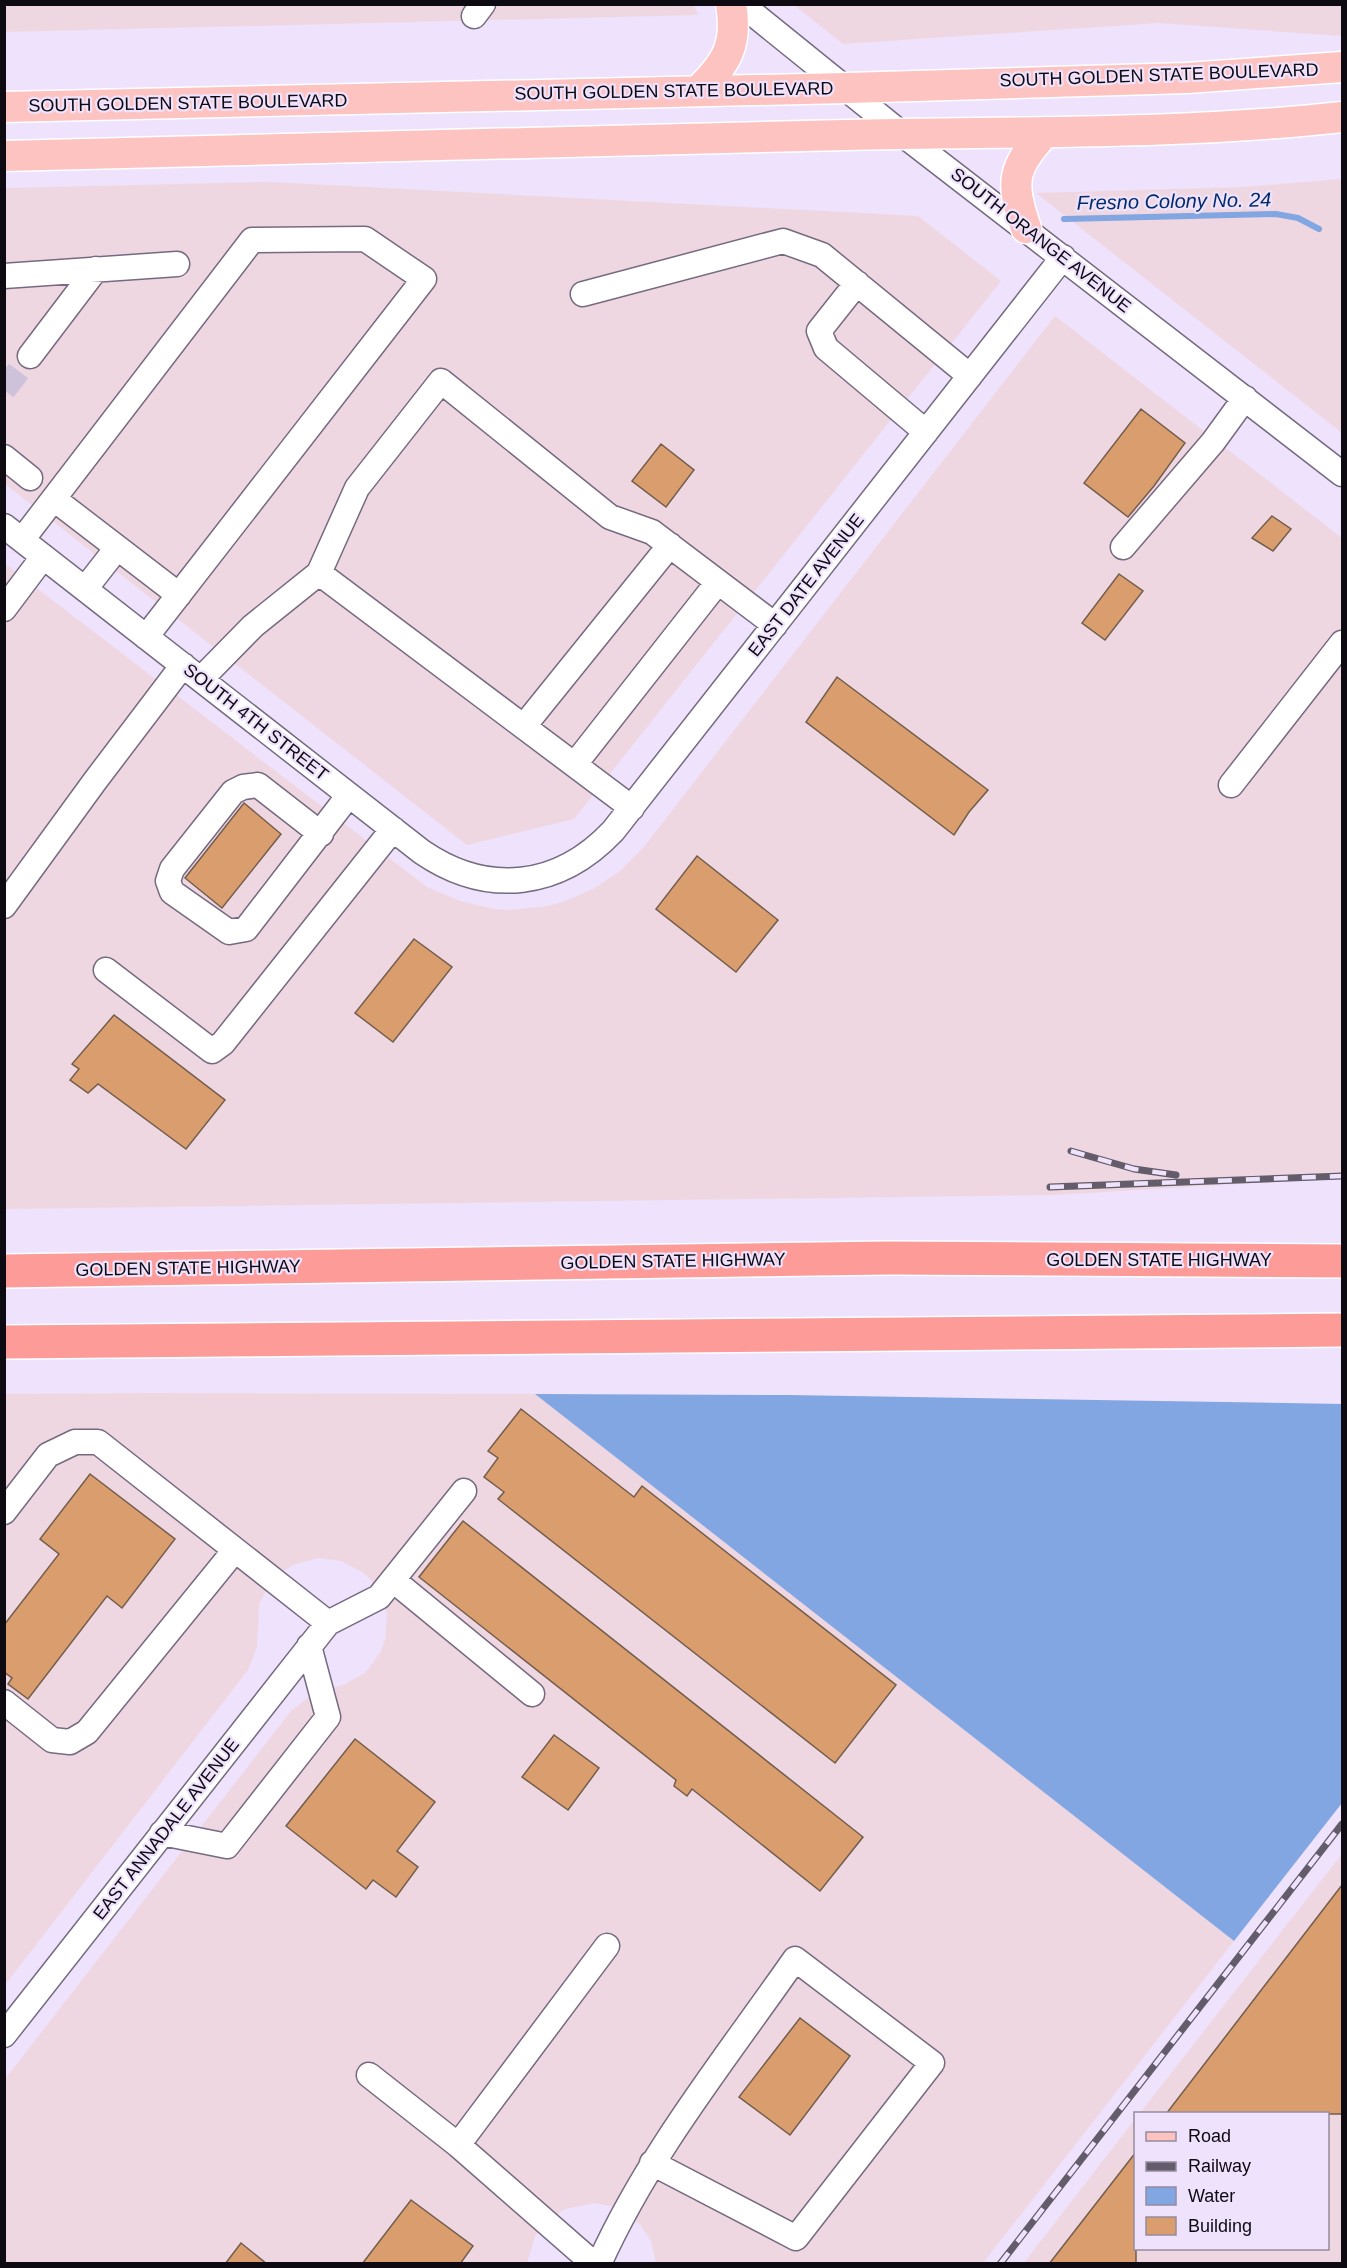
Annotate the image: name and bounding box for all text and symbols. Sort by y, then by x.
street label: SOUTH GOLDEN STATE BOULEVARD [999,59,1319,91]
street label: SOUTH GOLDEN STATE BOULEVARD [514,78,834,104]
street label: SOUTH GOLDEN STATE BOULEVARD [28,90,348,116]
street label: SOUTH ORANGE AVENUE [947,164,1135,316]
water label: Fresno Colony No. 24 [1077,188,1271,214]
street label: EAST DATE AVENUE [744,510,868,660]
street label: SOUTH 4TH STREET [180,659,332,785]
street label: GOLDEN STATE HIGHWAY [560,1249,786,1273]
street label: GOLDEN STATE HIGHWAY [1046,1250,1272,1270]
street label: GOLDEN STATE HIGHWAY [75,1256,301,1280]
street label: EAST ANNADALE AVENUE [89,1734,243,1924]
legend [1134,2112,1329,2250]
text: Road [1188,2126,1231,2146]
text: Railway [1188,2156,1251,2176]
text: Water [1188,2186,1235,2206]
text: Building [1188,2216,1252,2236]

